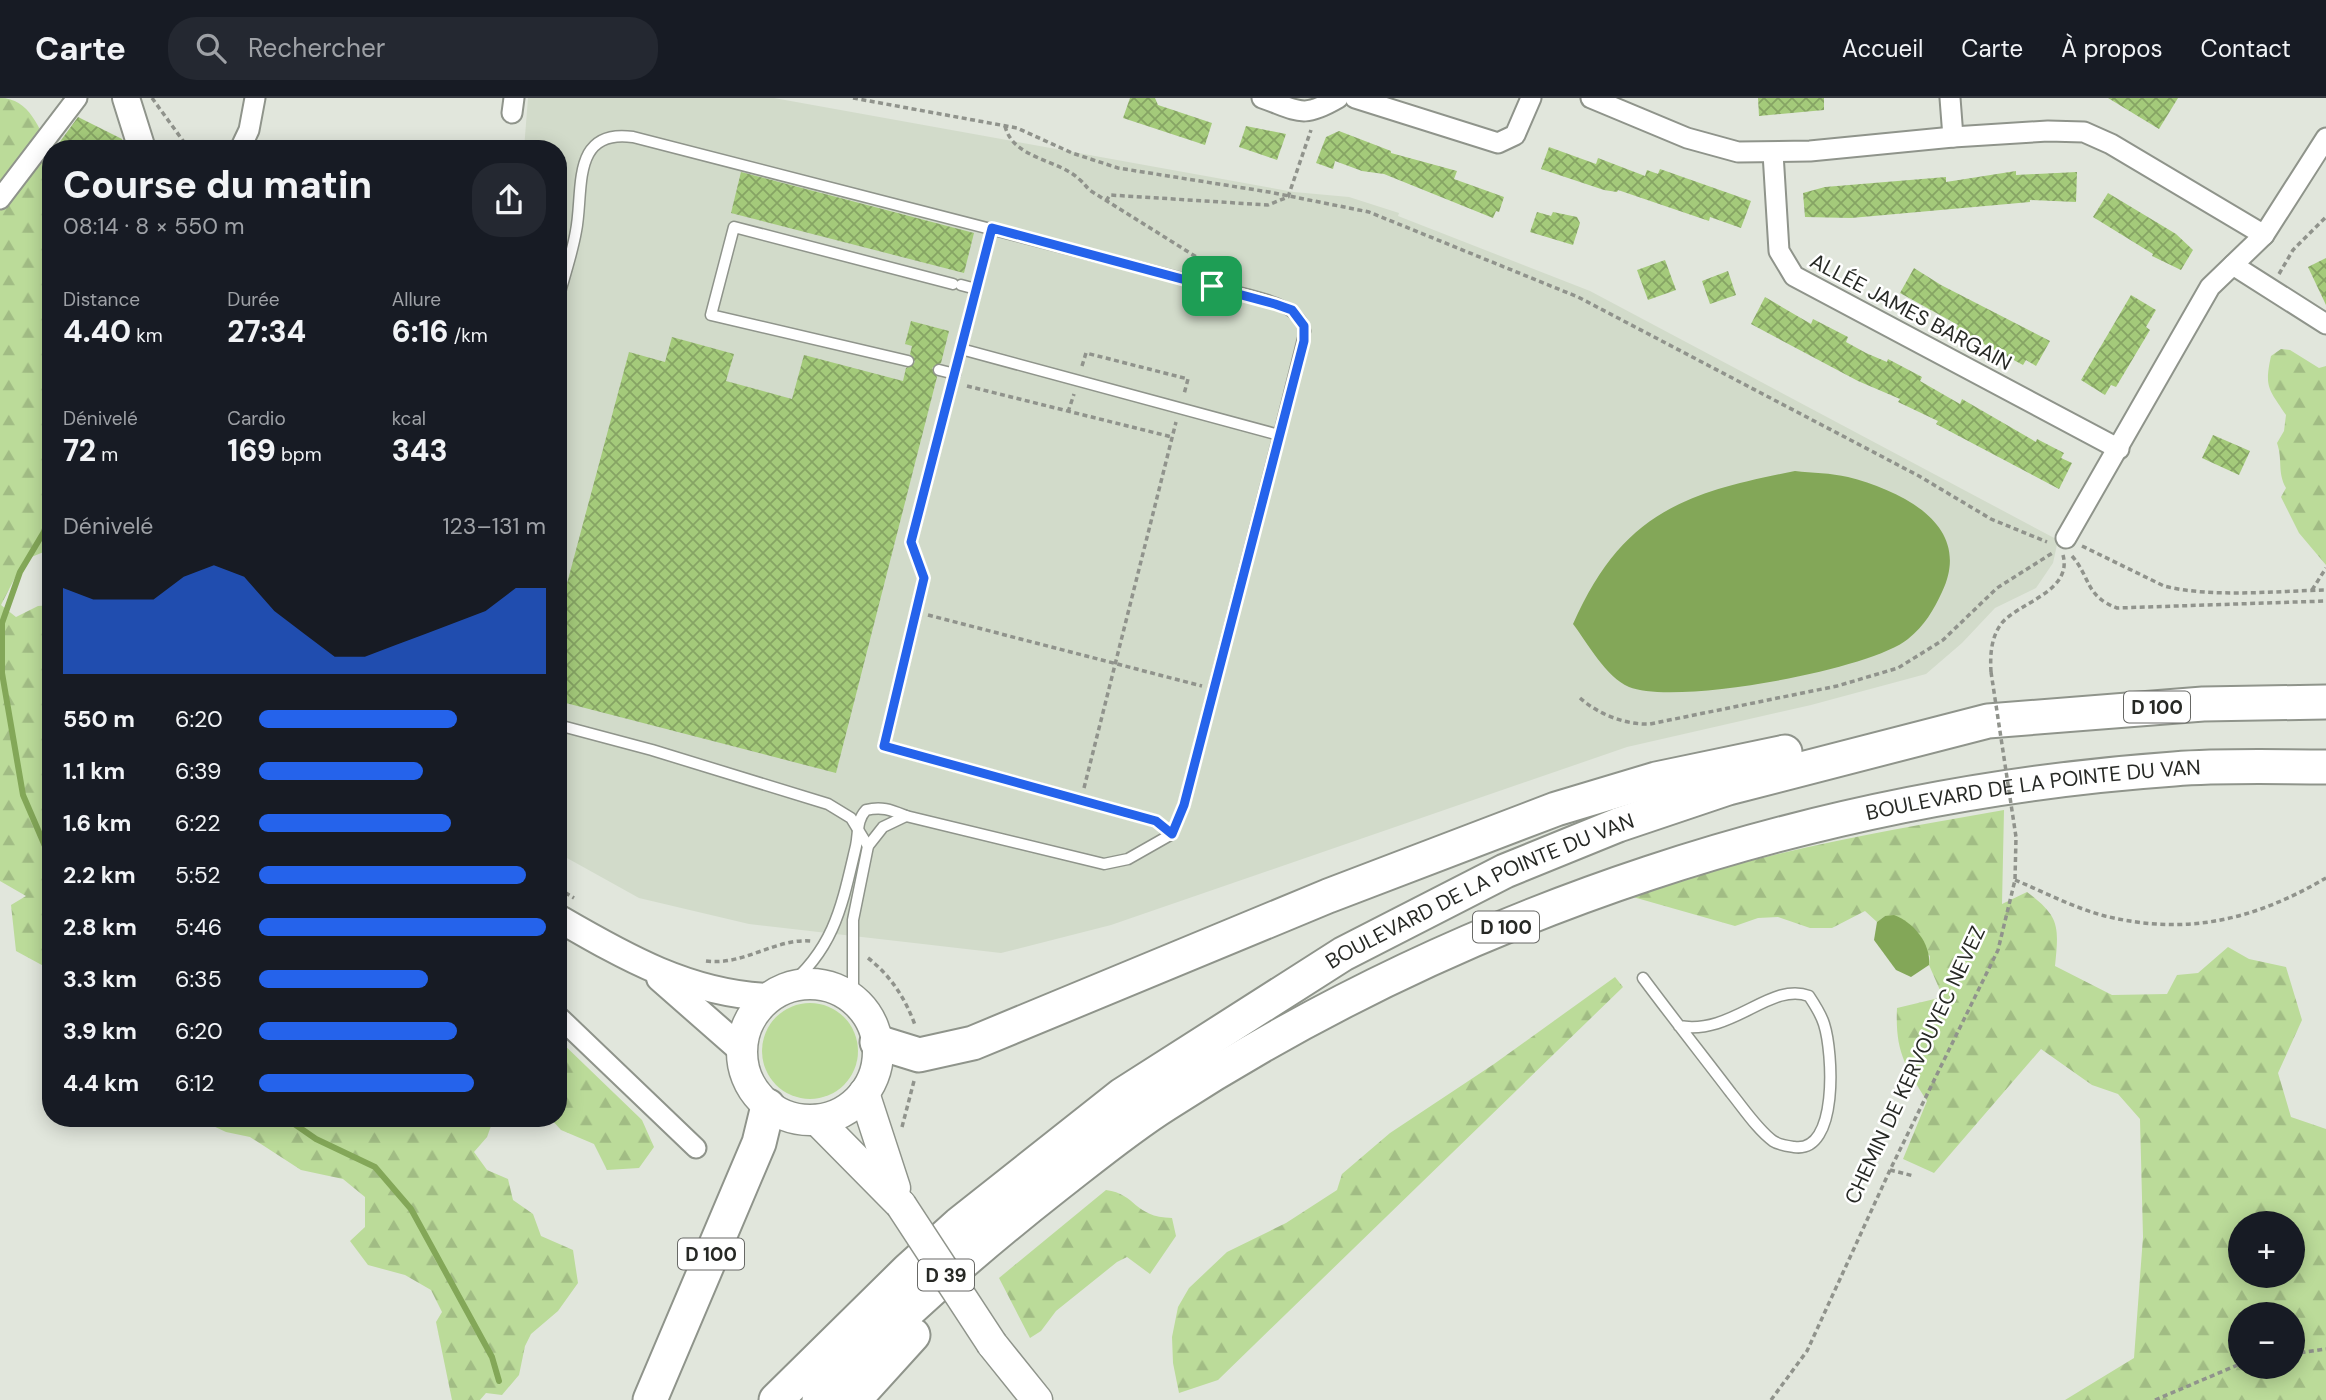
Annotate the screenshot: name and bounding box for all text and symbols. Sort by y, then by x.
search box [168,17,658,80]
text: Carte [35,27,126,70]
icon: search [192,29,230,67]
text: Rechercher [248,31,385,65]
text: Accueil [1842,33,1923,64]
text: Carte [1961,33,2023,64]
text: À propos [2061,33,2163,64]
text: Contact [2201,33,2291,64]
text: Course du matin [63,160,372,210]
button: share [472,163,546,237]
text: 08:14 · 8 × 550 m [63,211,245,241]
street label: ALLÉE JAMES BARGAIN [1805,247,2017,377]
pin [1182,256,1242,316]
icon: arrive [1193,267,1231,305]
text: Distance [63,287,140,312]
text: Durée [227,287,280,312]
text: Allure [392,287,441,312]
text: 4.40 [63,312,131,351]
text: 27:34 [227,312,306,351]
text: 6:16 [392,312,449,351]
text: km [131,323,163,348]
text: /km [449,323,488,348]
text: Dénivelé [63,406,138,431]
text: Cardio [227,406,286,431]
text: kcal [392,406,426,431]
text: 72 [63,431,96,470]
text: 169 [227,431,276,470]
text: 343 [392,431,448,470]
text: m [96,442,118,467]
text: bpm [276,442,322,467]
text: Dénivelé [63,511,153,541]
text: 123–131 m [442,511,546,541]
road number: D 100 [2124,692,2190,722]
text: 550 m [63,704,135,734]
text: 6:20 [175,704,223,734]
street label: BOULEVARD DE LA POINTE DU VAN [1863,753,2201,827]
text: 1.1 km [63,756,125,786]
text: 6:39 [175,756,221,786]
street label: BOULEVARD DE LA POINTE DU VAN [1320,807,1638,976]
text: 1.6 km [63,808,131,838]
text: 6:22 [175,808,221,838]
text: 2.2 km [63,860,136,890]
text: 5:52 [175,860,221,890]
text: 2.8 km [63,912,137,942]
text: 5:46 [175,912,222,942]
road number: D 100 [1473,912,1539,942]
street label: CHEMIN DE KERVOUYEC NEVEZ [1838,921,1992,1209]
text: 3.3 km [63,964,137,994]
text: 6:35 [175,964,222,994]
text: 3.9 km [63,1016,137,1046]
text: 6:20 [175,1016,223,1046]
text: 4.4 km [63,1068,139,1098]
text: 6:12 [175,1068,215,1098]
map controls [2228,1211,2305,1379]
button: + [2228,1211,2305,1288]
road number: D 100 [678,1238,744,1270]
road number: D 39 [918,1260,974,1290]
button: − [2228,1302,2305,1379]

